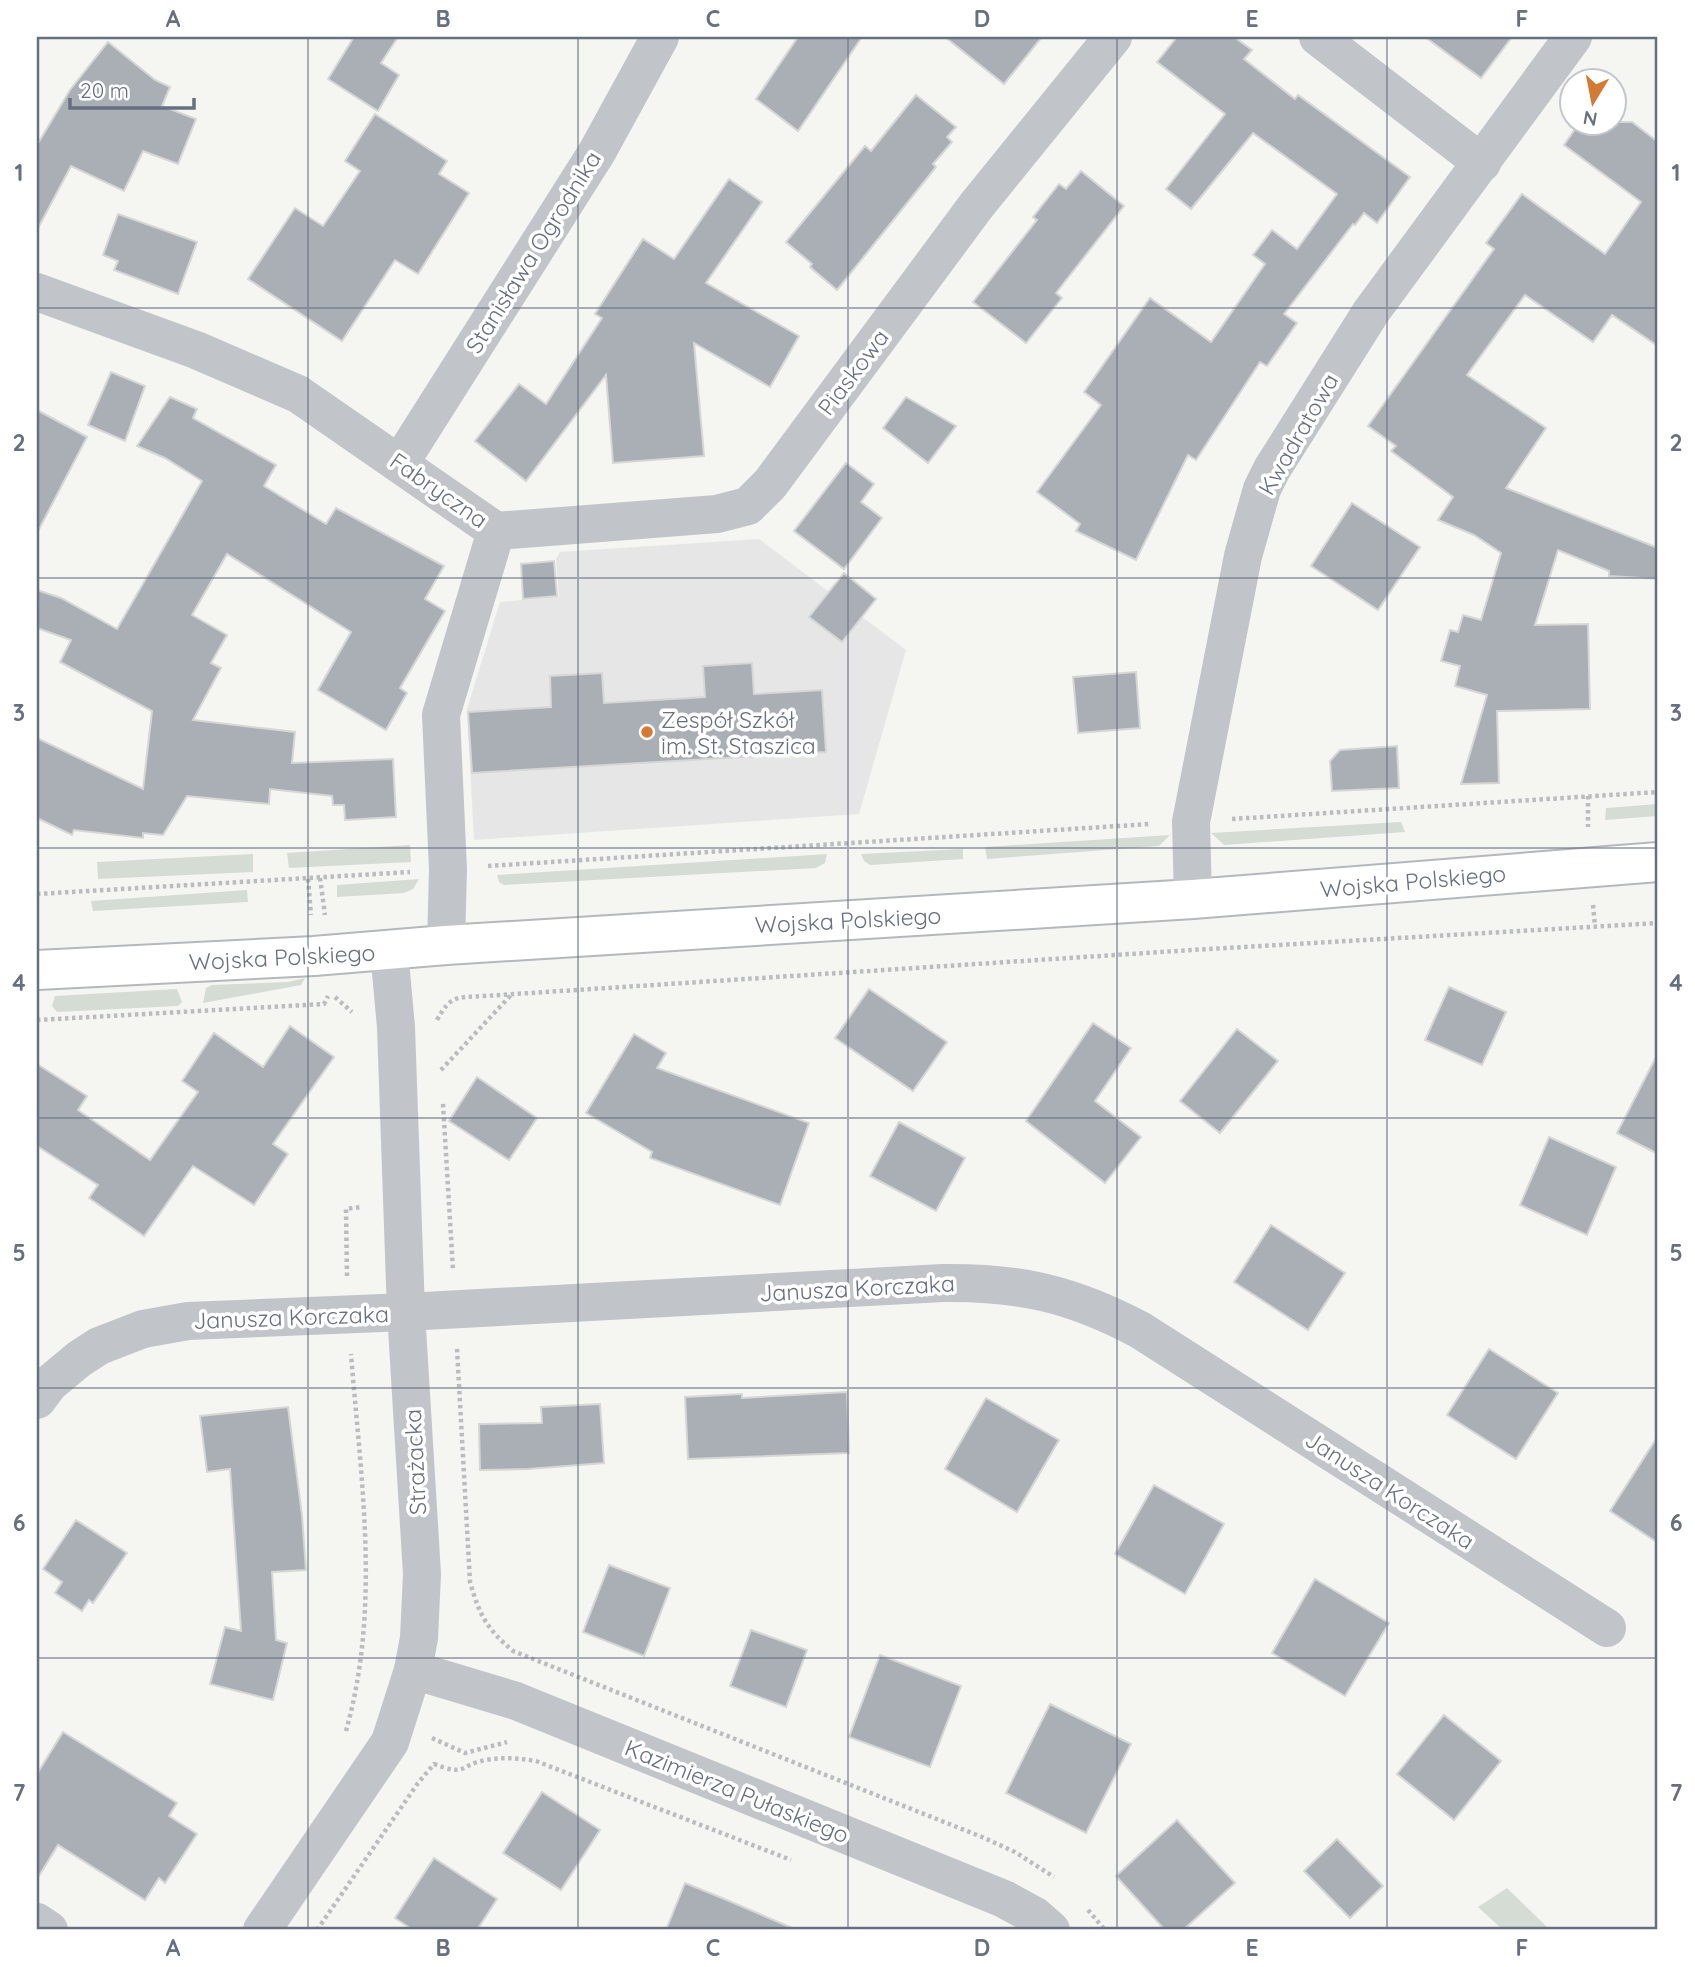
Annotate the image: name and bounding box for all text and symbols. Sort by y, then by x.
text: A [166,4,181,33]
text: B [435,4,451,33]
text: C [706,4,720,33]
text: D [974,4,990,33]
text: E [1245,4,1259,33]
text: F [1516,4,1528,33]
scale bar [70,66,194,110]
north arrow [1558,66,1628,136]
text: 20 m [80,77,129,103]
text: N [1581,106,1599,132]
street label: Stanisława Ogrodnika [459,146,607,358]
text: 1 [15,158,23,187]
text: 1 [1672,158,1680,187]
street label: Piaskowa [811,323,895,421]
street label: Kwadratowa [1251,368,1345,500]
text: 2 [12,428,26,457]
text: 2 [1669,428,1683,457]
street label: Fabryczna [385,446,493,534]
text: 3 [13,698,25,727]
text: 3 [1670,698,1682,727]
place label: Zespół Szkół im. St. Staszica [661,705,816,760]
marker: Zespół Szkół im. St. Staszica [639,724,655,740]
street label: Wojska Polskiego [1319,858,1507,904]
street label: Wojska Polskiego [754,901,942,939]
street label: Wojska Polskiego [188,938,376,976]
text: 4 [12,968,26,997]
text: 4 [1669,968,1683,997]
text: 5 [12,1238,26,1267]
text: 5 [1669,1238,1683,1267]
street label: Janusza Korczaka [758,1268,956,1308]
street label: Janusza Korczaka [193,1299,389,1335]
street label: Strażacka [398,1408,432,1516]
street label: Janusza Korczaka [1300,1425,1480,1555]
text: 6 [13,1508,25,1537]
text: 6 [1670,1508,1682,1537]
street label: Kazimierza Pułaskiego [621,1733,853,1849]
text: 7 [13,1778,26,1807]
text: 7 [1670,1778,1683,1807]
text: A [166,1933,181,1962]
text: B [435,1933,451,1962]
text: C [706,1933,720,1962]
text: D [974,1933,990,1962]
text: E [1245,1933,1259,1962]
text: F [1516,1933,1528,1962]

